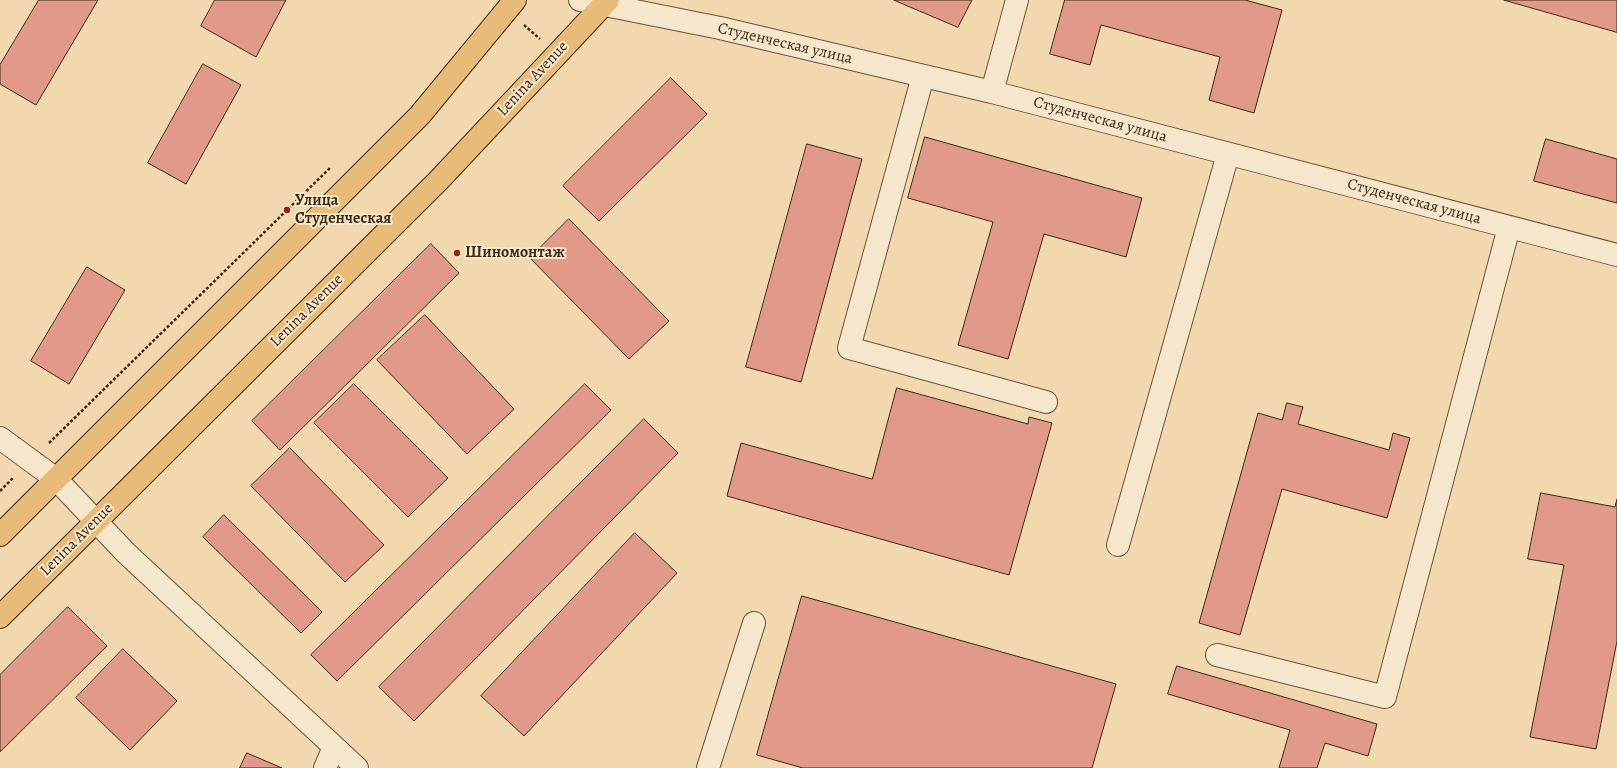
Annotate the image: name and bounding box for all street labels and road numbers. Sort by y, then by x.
street label: Студенческая улица [716,19,854,69]
street label: Lenina Avenue [493,37,573,121]
street label: Студенческая улица [1031,93,1169,147]
street label: Студенческая улица [1345,175,1483,229]
street label: Lenina Avenue [266,270,348,352]
street label: Lenina Avenue [36,499,118,581]

